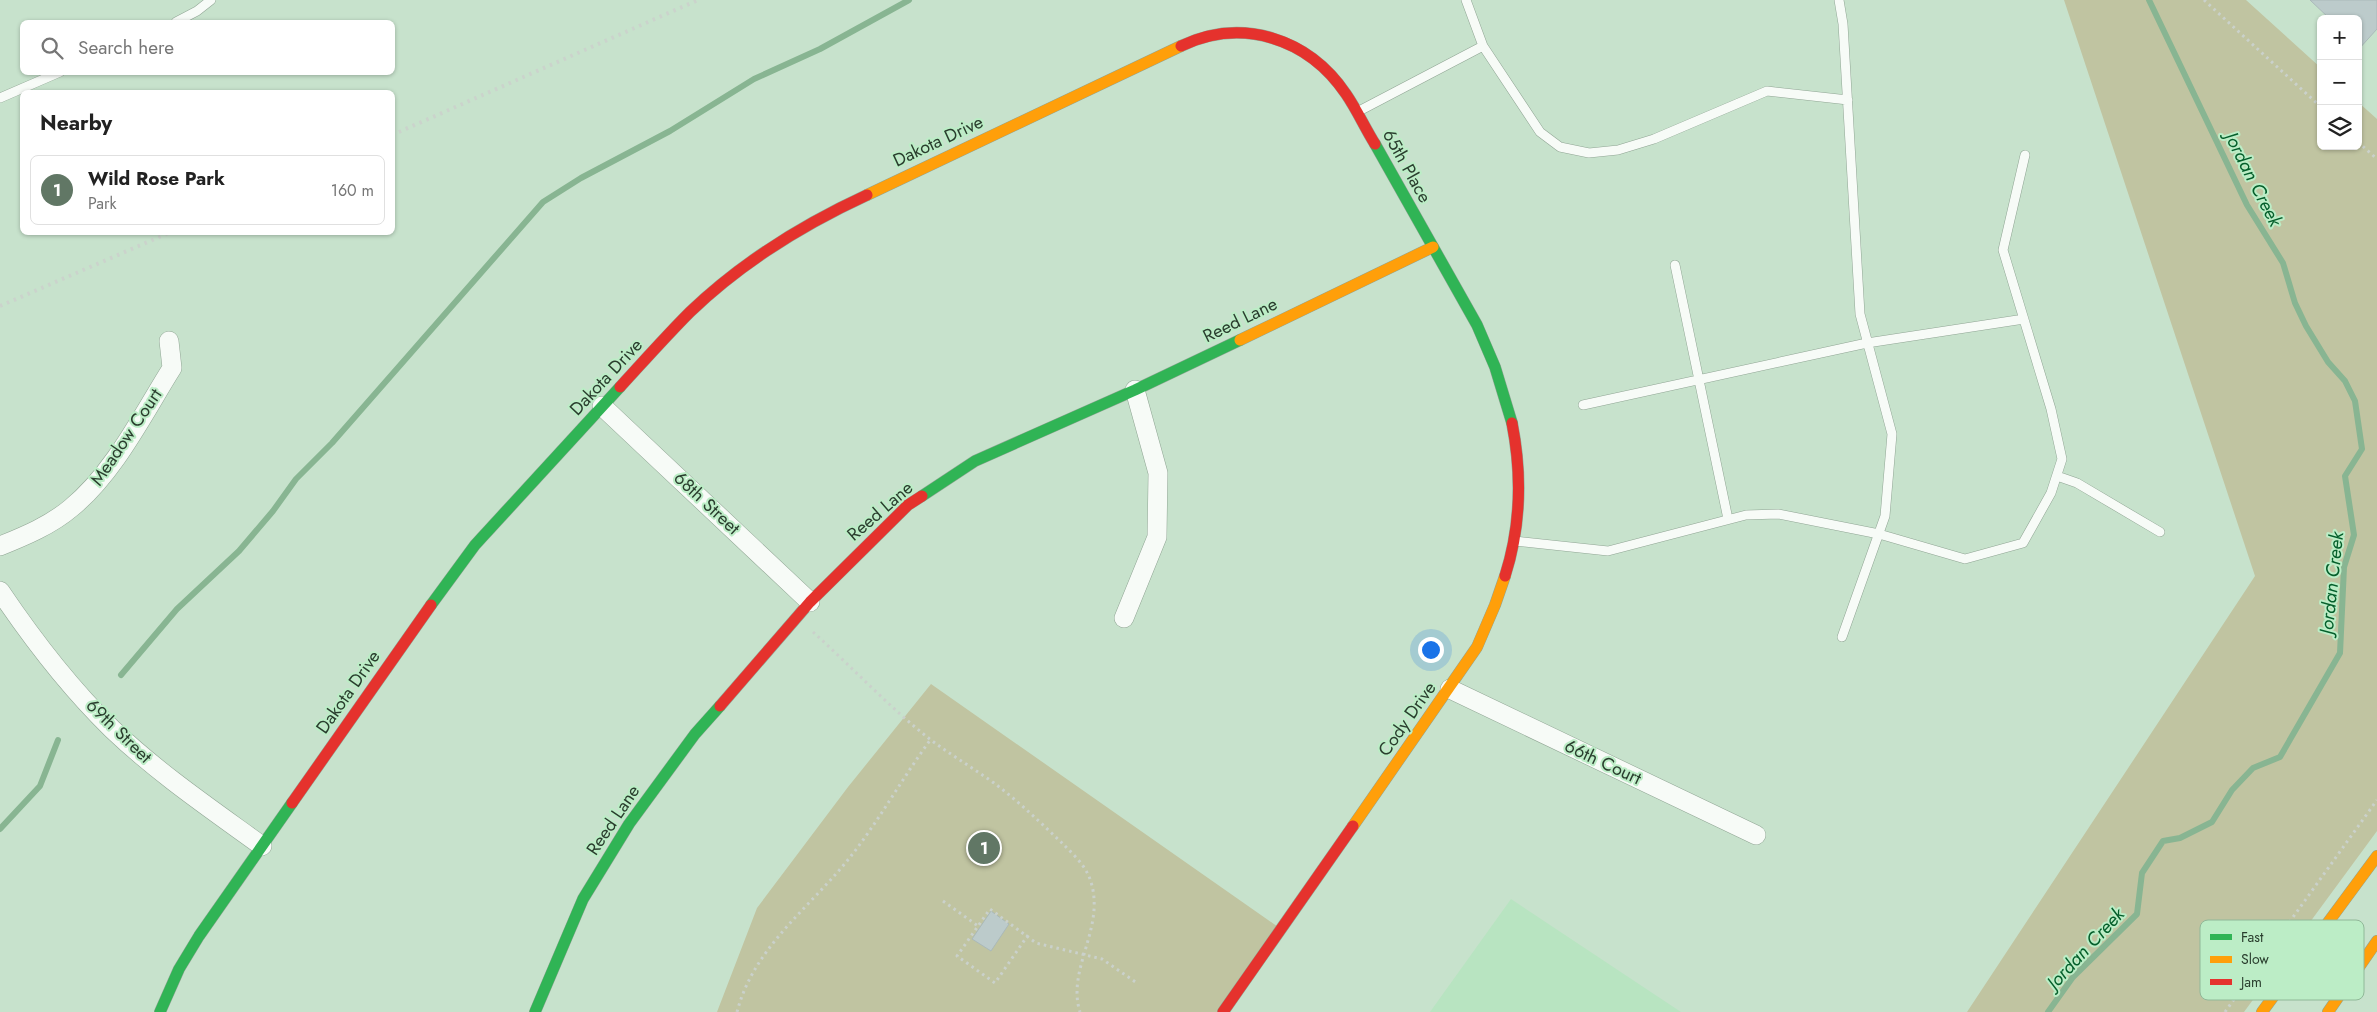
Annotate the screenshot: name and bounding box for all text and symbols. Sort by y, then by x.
map controls [2317,15,2362,150]
button: + [2317,15,2362,60]
search box [20,20,395,75]
icon: search [38,34,66,62]
text: Search here [78,34,174,61]
button: − [2317,60,2362,105]
button: layers [2317,105,2362,150]
text: Nearby [40,108,112,138]
street label: Dakota Drive [889,109,987,173]
water label: Jordan Creek [2216,124,2289,232]
street label: 65th Place [1376,125,1438,207]
text: Wild Rose Park [88,165,225,192]
text: 1 [53,179,61,202]
text: 160 m [331,179,374,202]
text: Park [88,192,117,215]
street label: Reed Lane [1198,291,1282,349]
street label: Dakota Drive [563,333,649,421]
street label: Meadow Court [84,383,168,491]
street label: 68th Street [668,465,746,541]
street label: Reed Lane [841,475,919,547]
water label: Jordan Creek [2312,530,2350,640]
your location [1418,637,1444,663]
street label: Dakota Drive [310,645,386,739]
street label: Cody Drive [1372,676,1442,762]
street label: 69th Street [80,693,158,770]
street label: 66th Court [1560,733,1646,791]
street label: Reed Lane [580,780,646,860]
pin: 1 [968,829,1000,867]
water label: Jordan Creek [2038,901,2131,998]
legend [2200,920,2364,1000]
text: Fast [2241,927,2264,947]
text: Slow [2241,949,2269,969]
text: Jam [2239,972,2262,992]

